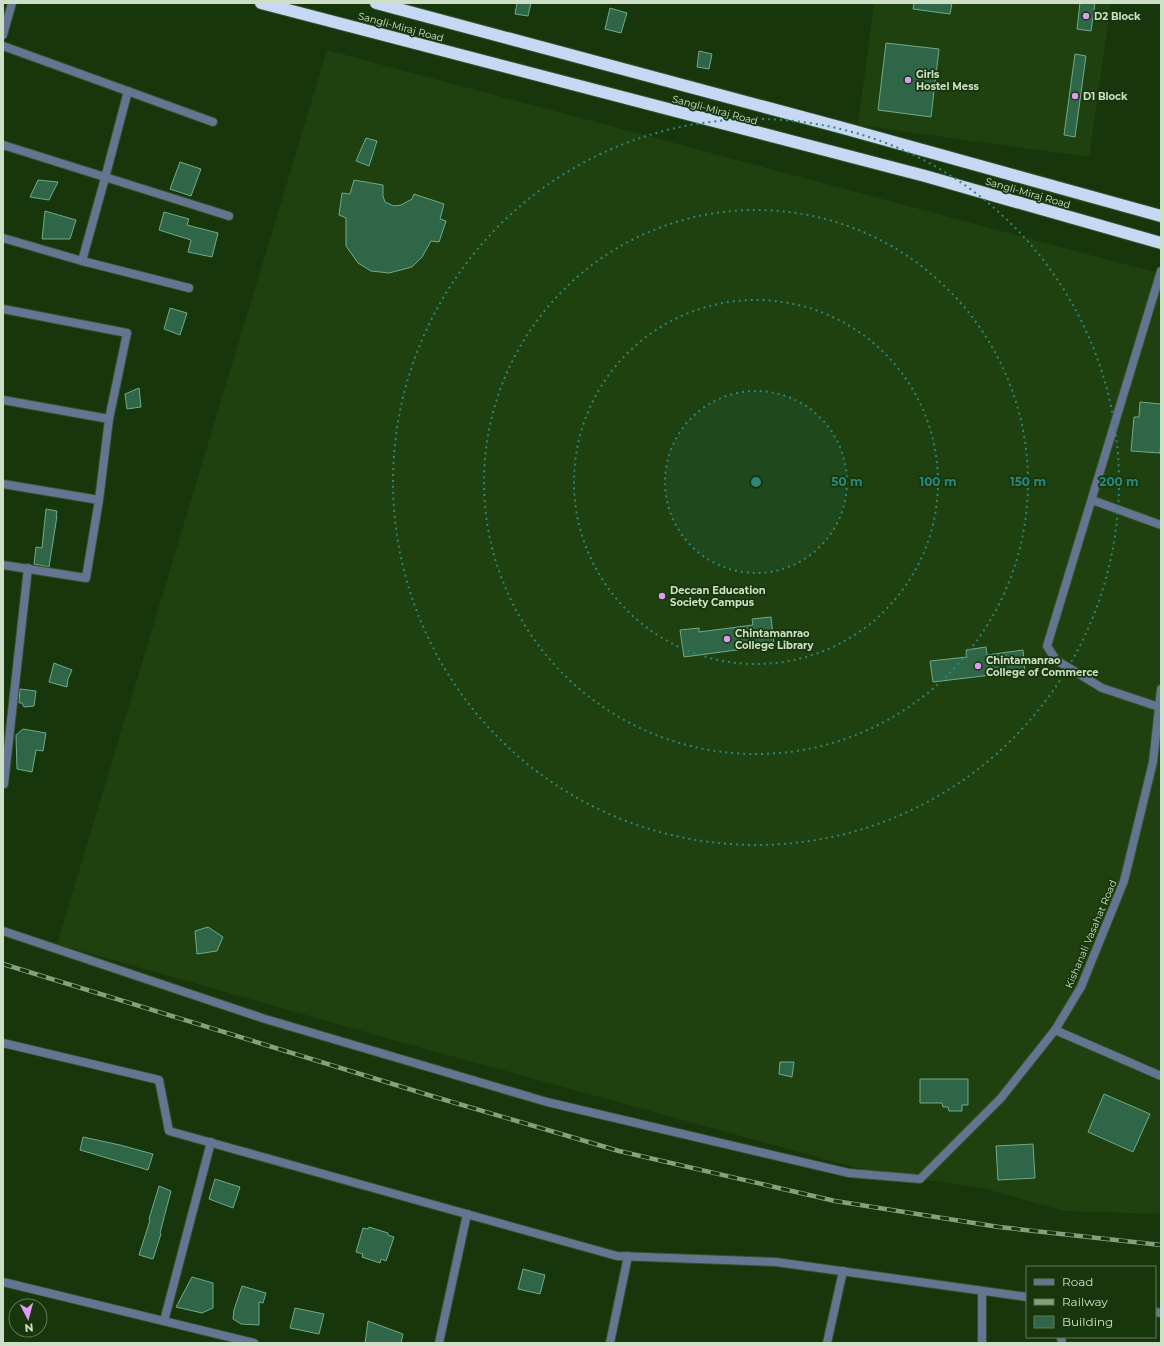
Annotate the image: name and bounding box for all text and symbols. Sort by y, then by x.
street label: Sangli-Miraj Road [357,9,445,45]
place label: D2 Block [1094,10,1141,23]
marker: D2 Block [1081,11,1091,21]
place label: Girls Hostel Mess [916,68,979,93]
marker: Girls Hostel Mess [903,75,913,85]
place label: D1 Block [1083,90,1128,103]
marker: D1 Block [1070,91,1080,101]
street label: Sangli-Miraj Road [671,92,759,128]
street label: Sangli-Miraj Road [984,175,1072,211]
text: 50 m [831,474,863,489]
text: 100 m [920,474,956,489]
text: 150 m [1010,474,1046,489]
text: 200 m [1099,474,1139,489]
centre of rings [749,475,763,489]
place label: Deccan Education Society Campus [670,584,766,609]
marker: Deccan Education Society Campus [657,591,667,601]
place label: Chintamanrao College Library [735,627,814,652]
marker: Chintamanrao College Library [722,634,732,644]
place label: Chintamanrao College of Commerce [986,654,1099,679]
marker: Chintamanrao College of Commerce [973,661,983,671]
street label: Kishanali Vasahat Road [1062,878,1120,990]
legend [1026,1266,1156,1338]
text: Road [1062,1274,1093,1289]
text: Railway [1062,1294,1108,1309]
north arrow [8,1298,48,1338]
text: Building [1062,1314,1113,1329]
text: N [24,1321,34,1335]

